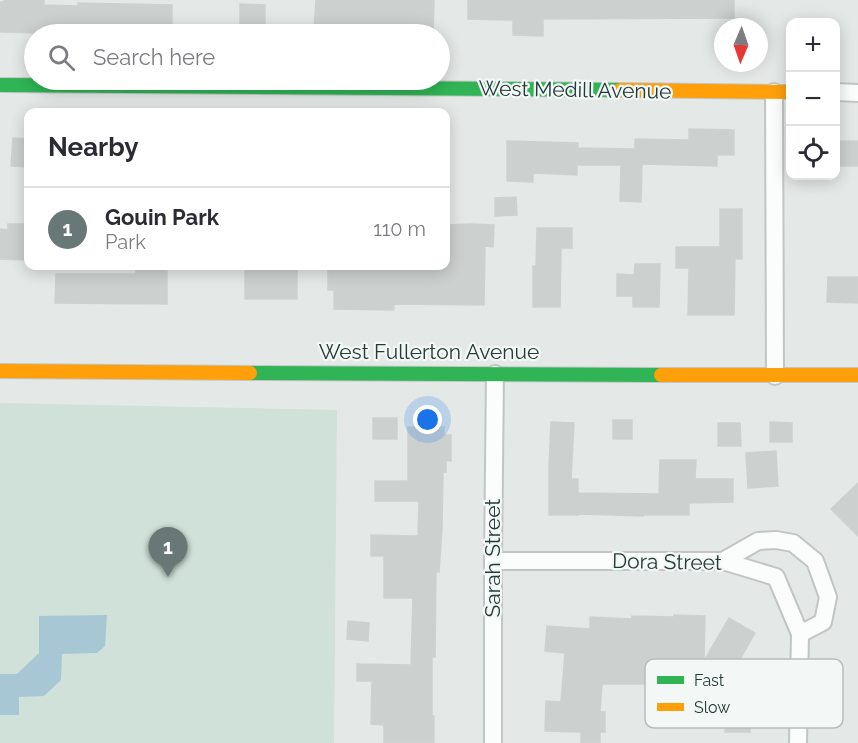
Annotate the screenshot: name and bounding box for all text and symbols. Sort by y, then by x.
north arrow [714,18,768,72]
map controls [786,18,840,180]
button: + [786,18,840,72]
search box [24,24,450,90]
icon: search [45,41,78,74]
text: Search here [93,44,215,70]
button: − [786,72,840,126]
street label: West Medill Avenue [478,75,672,104]
button: locate [786,126,840,180]
text: Nearby [48,132,138,162]
text: Gouin Park [105,204,219,230]
text: 1 [63,217,72,241]
text: 110 m [373,217,426,241]
text: Park [105,230,146,254]
street label: West Fullerton Avenue [319,339,539,364]
your location [413,405,442,434]
street label: Sarah Street [480,499,505,617]
pin: 1 [148,528,188,577]
street label: Dora Street [612,548,722,575]
legend [645,659,843,728]
text: Fast [694,671,725,690]
text: Slow [694,698,730,717]

